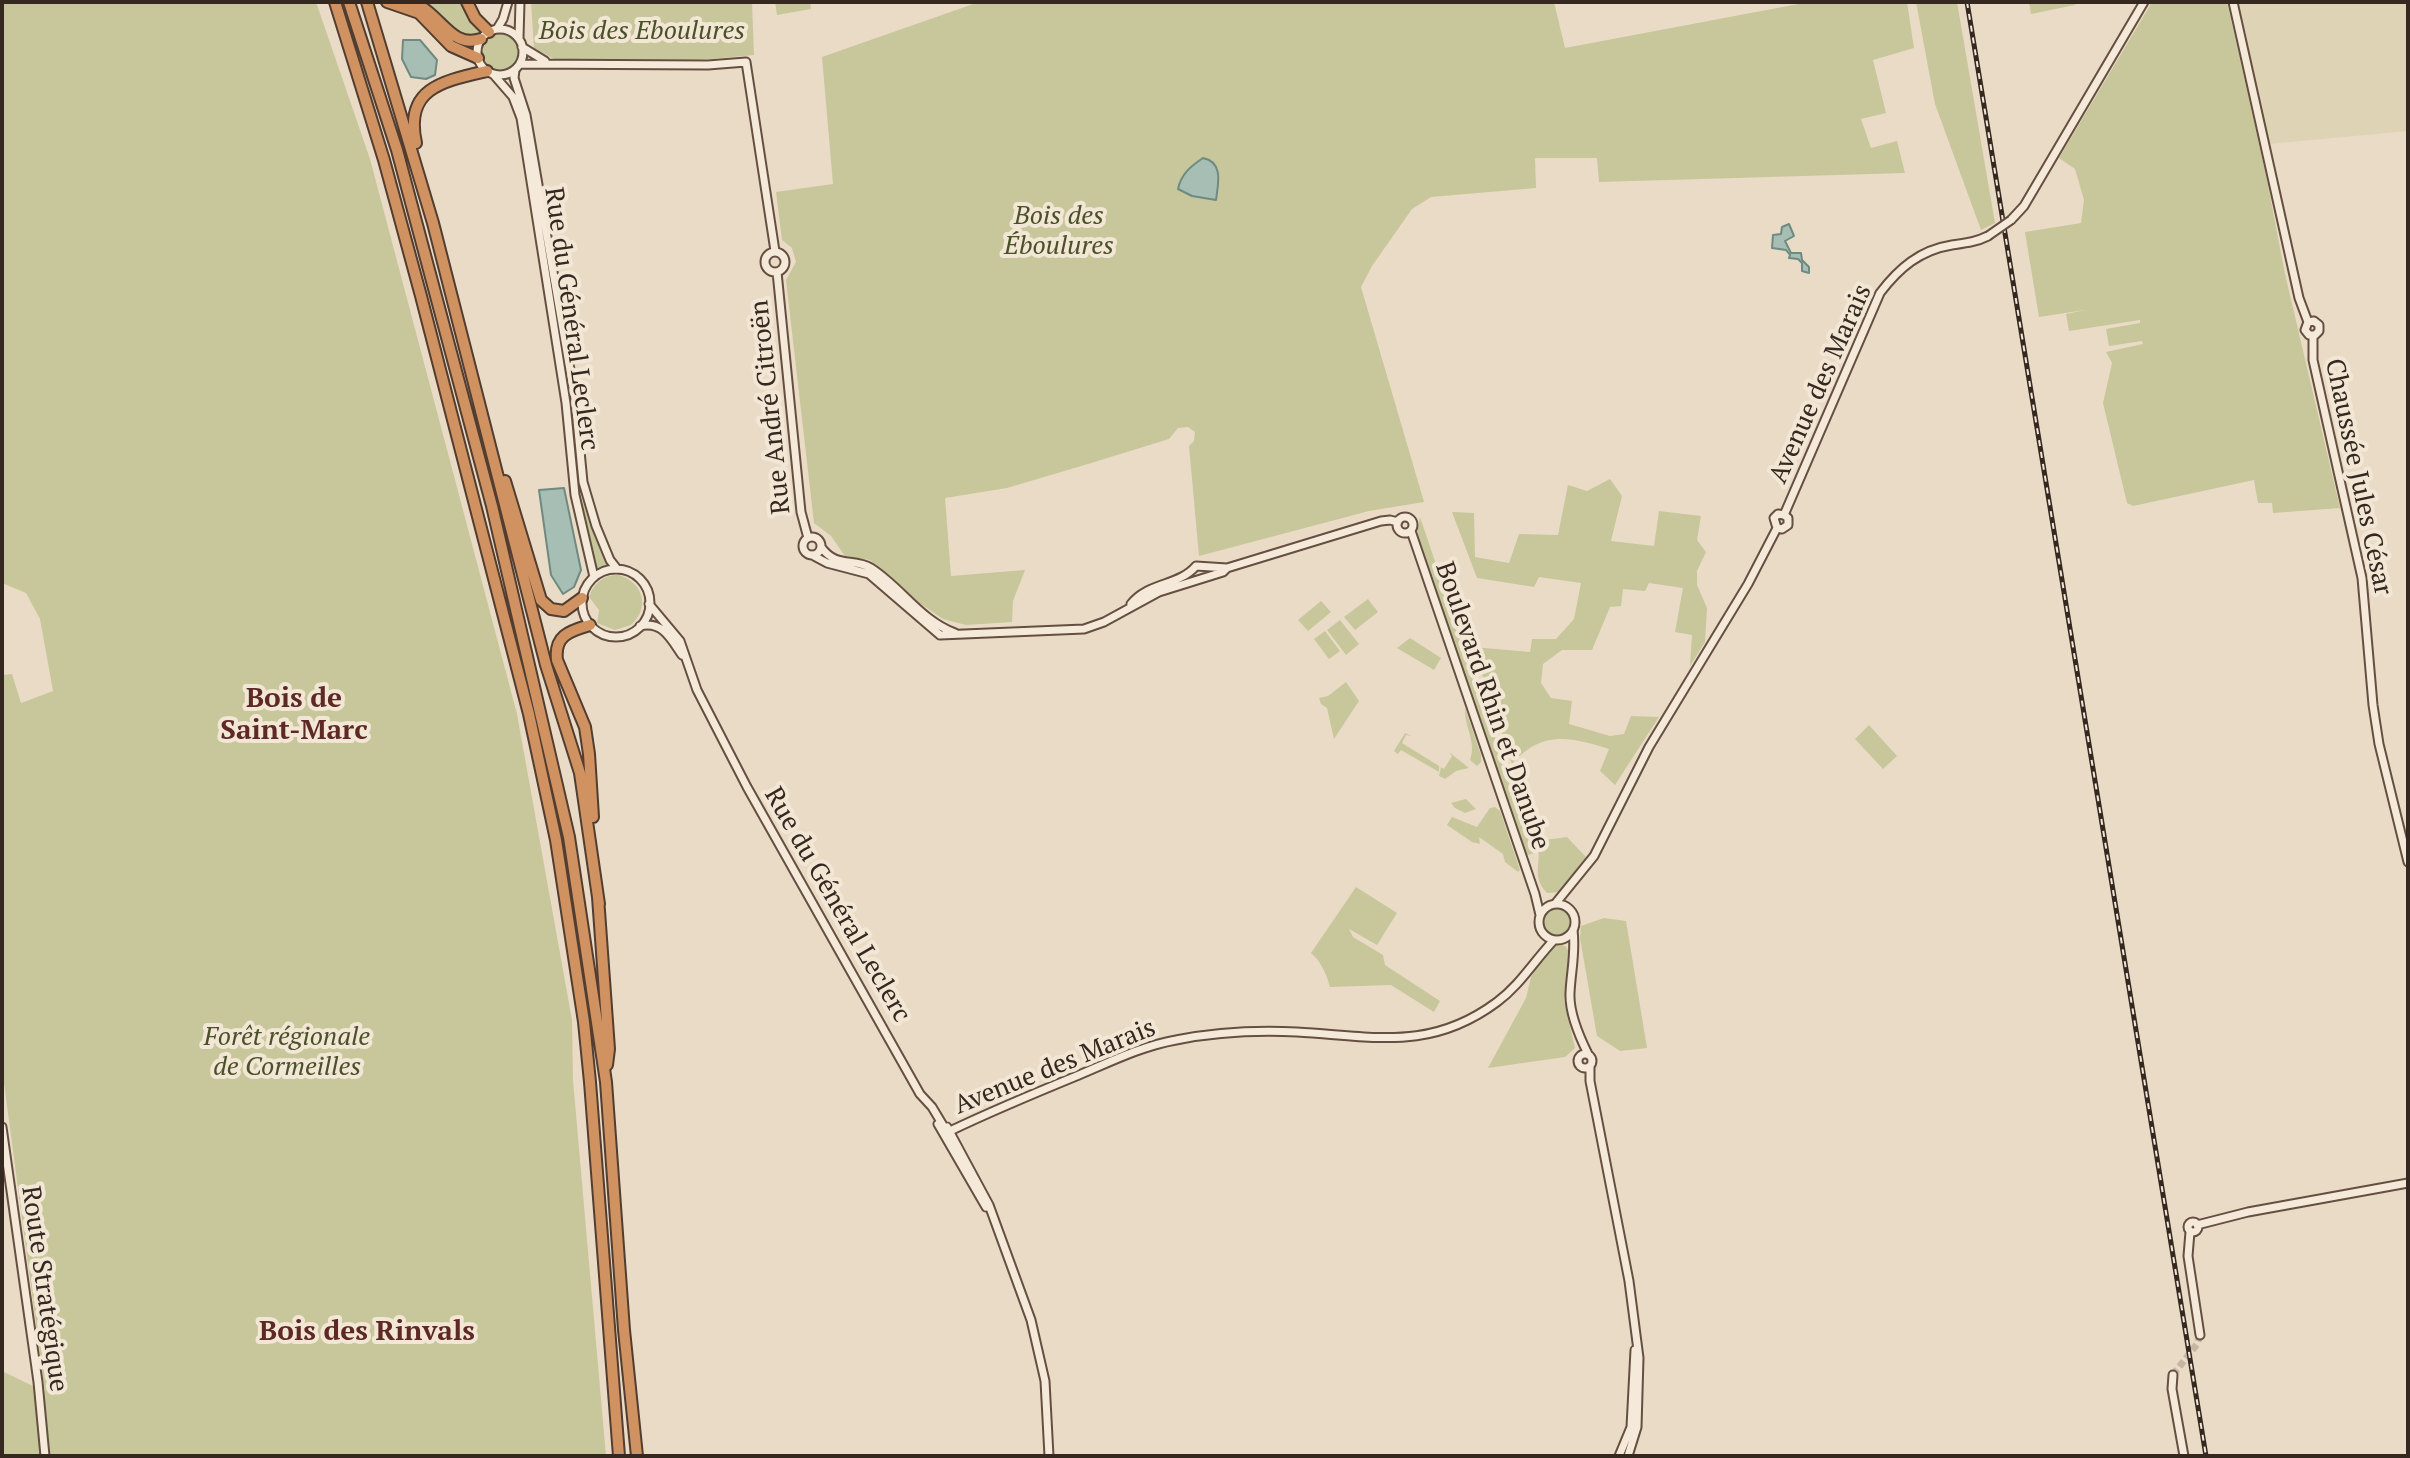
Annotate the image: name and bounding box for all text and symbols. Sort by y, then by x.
park label: Bois des Eboulures [539,16,745,48]
street label: Rue du Général Leclerc [537,185,605,453]
park label: Bois des Éboulures [1004,201,1114,262]
street label: Avenue des Marais [1763,280,1879,488]
street label: Rue André Citroën [744,298,798,516]
street label: Chaussée Jules César [2318,356,2398,598]
street label: Boulevard Rhin et Danube [1428,558,1556,854]
district label: Bois de Saint-Marc [220,682,368,748]
street label: Rue du Général Leclerc [757,782,917,1028]
street label: Avenue des Marais [950,1012,1160,1122]
park label: Forêt régionale de Cormeilles [204,1022,370,1084]
street label: Route Stratégique [14,1184,74,1394]
district label: Bois des Rinvals [259,1315,475,1349]

